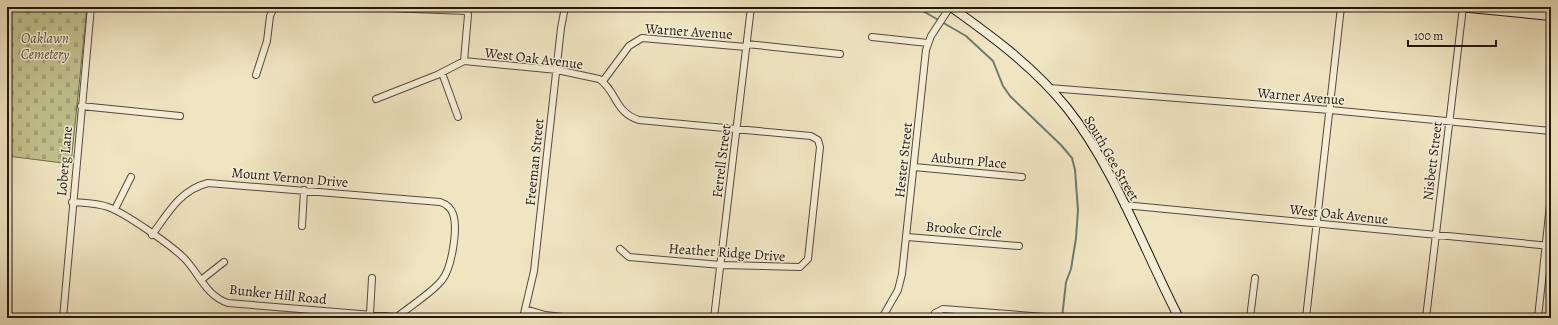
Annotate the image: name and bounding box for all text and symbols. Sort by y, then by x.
street label: Warner Avenue [644,19,733,44]
scale bar [1408,22,1496,48]
text: 100 m [1414,28,1443,44]
park label: Oaklawn Cemetery [21,29,69,64]
street label: West Oak Avenue [483,43,584,74]
street label: Warner Avenue [1256,83,1345,110]
street label: South Gee Street [1079,112,1144,205]
street label: Freeman Street [520,117,549,207]
street label: Nisbett Street [1418,120,1447,202]
street label: Hester Street [890,121,917,199]
street label: Ferrell Street [708,123,735,199]
street label: Loberg Lane [52,125,77,197]
street label: Auburn Place [929,148,1007,173]
street label: Mount Vernon Drive [231,163,349,192]
street label: West Oak Avenue [1288,200,1389,229]
street label: Brooke Circle [925,217,1003,242]
street label: Heather Ridge Drive [668,239,786,266]
street label: Bunker Hill Road [228,280,328,309]

